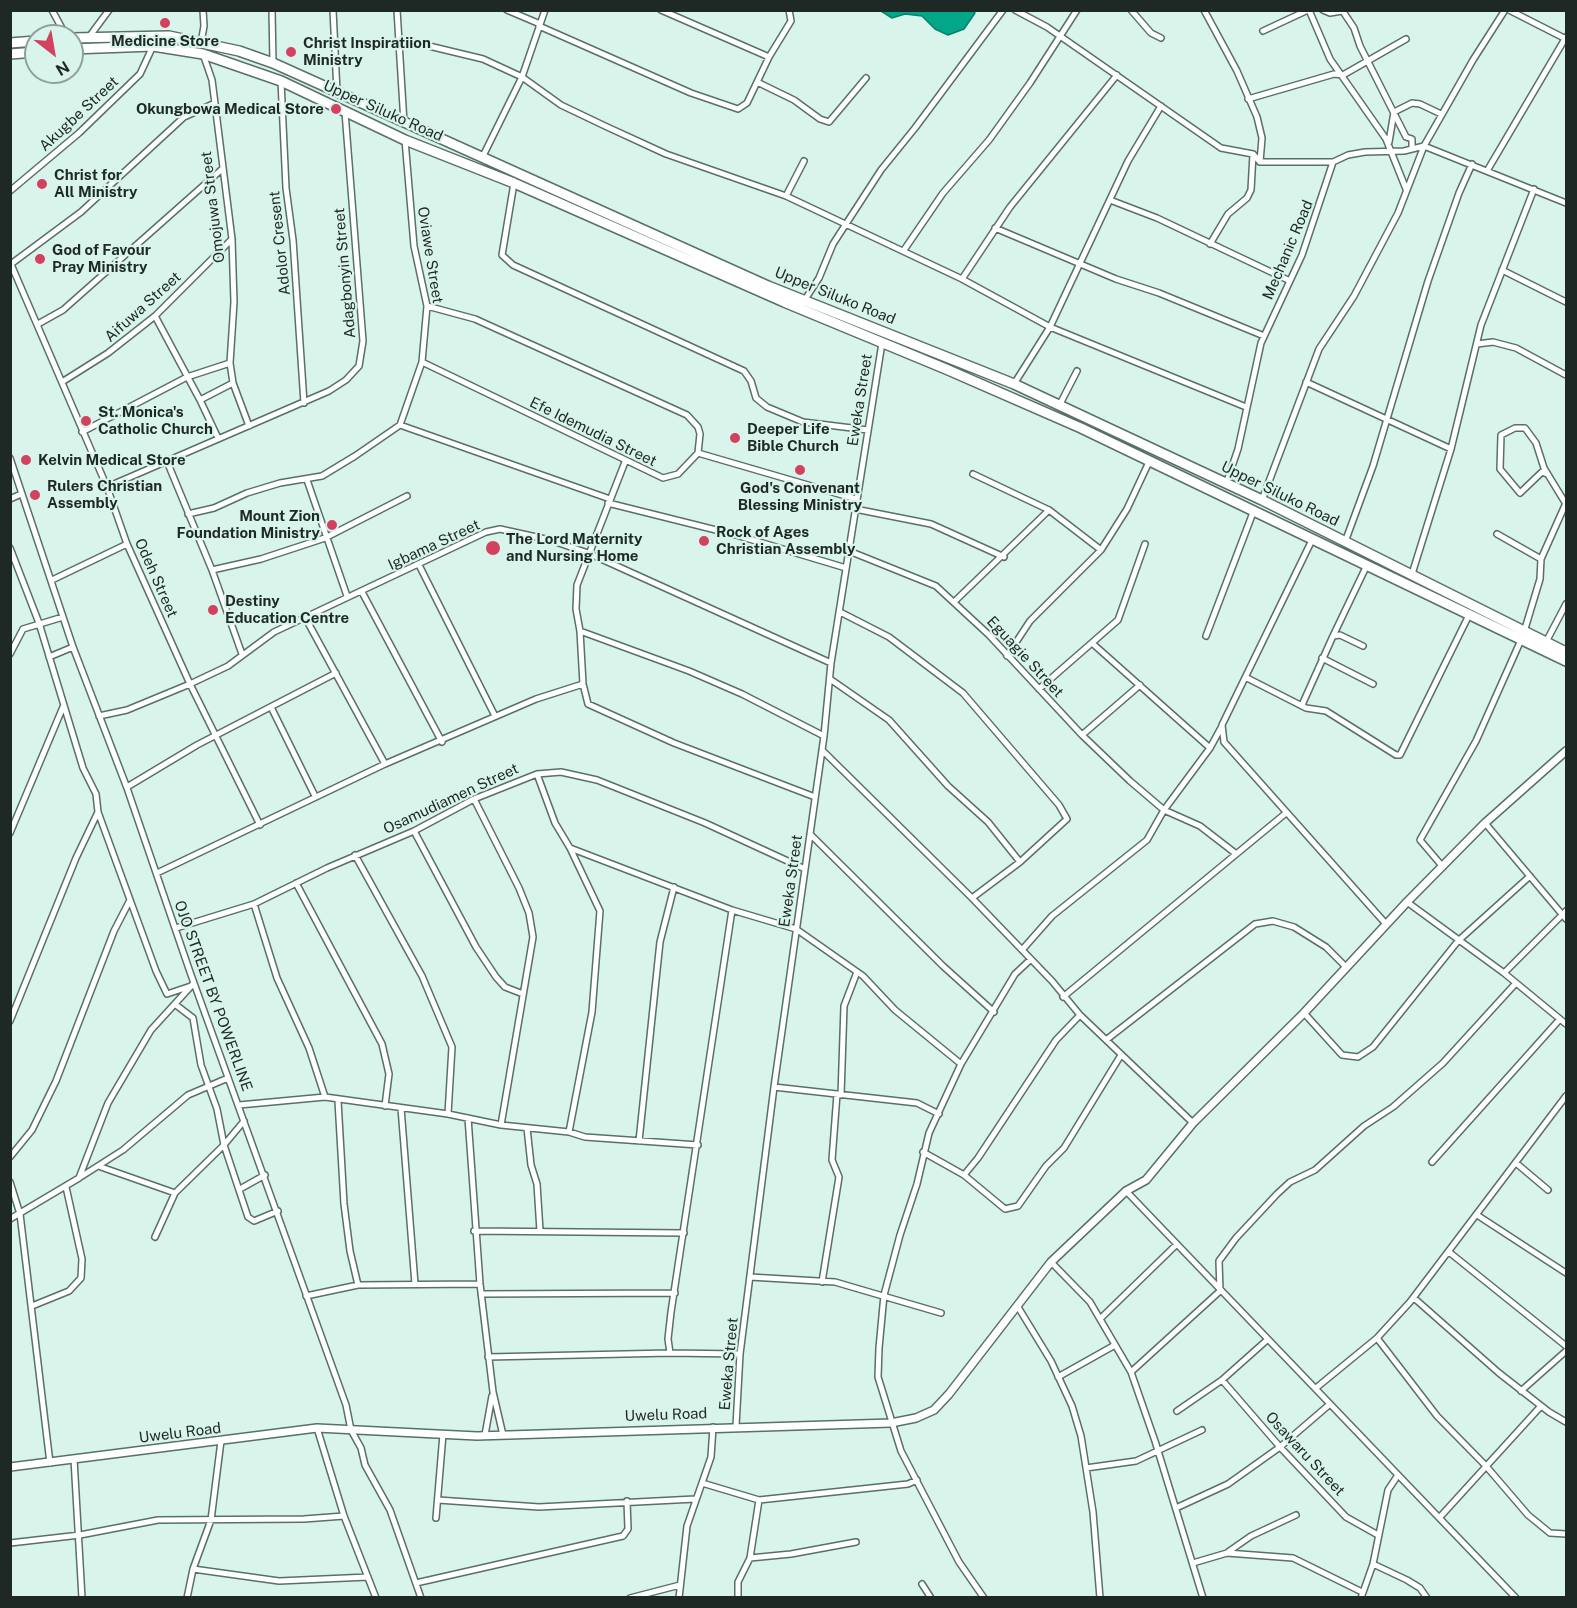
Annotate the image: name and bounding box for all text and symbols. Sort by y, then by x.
marker: Medicine Store [158,16,172,30]
north arrow [24,24,84,84]
place label: Medicine Store [111,32,219,50]
place label: Christ Inspiratiion Ministry [303,34,431,69]
marker: Christ Inspiratiion Ministry [284,45,298,59]
text: N [52,57,73,80]
street label: Akugbe Street [36,73,122,155]
street label: Upper Siluko Road [320,77,446,145]
place label: Okungbowa Medical Store [136,100,324,118]
marker: Okungbowa Medical Store [329,102,343,116]
street label: Omojuwa Street [197,150,229,264]
place label: Christ for All Ministry [54,166,138,201]
marker: Christ for All Ministry [35,177,49,191]
street label: Adolor Cresent [266,190,294,296]
street label: Mechanic Road [1259,198,1317,302]
street label: Oviawe Street [413,205,447,305]
street label: Adagbonyin Street [330,207,360,339]
place label: God of Favour Pray Ministry [52,241,151,276]
marker: God of Favour Pray Ministry [33,252,47,266]
street label: Upper Siluko Road [772,263,898,329]
street label: Aifuwa Street [101,268,185,346]
street label: Eweka Street [844,353,876,447]
street label: Efe Idemudia Street [527,393,659,471]
place label: St. Monica's Catholic Church [98,403,213,438]
marker: St. Monica's Catholic Church [79,414,93,428]
place label: Deeper Life Bible Church [747,420,839,455]
marker: Deeper Life Bible Church [728,431,742,445]
place label: Kelvin Medical Store [38,451,186,469]
marker: Kelvin Medical Store [19,453,33,467]
street label: Upper Siluko Road [1218,458,1342,530]
marker: God's Convenant Blessing Ministry [793,463,807,477]
place label: Rulers Christian Assembly [47,477,162,512]
place label: God's Convenant Blessing Ministry [738,479,862,514]
marker: Rulers Christian Assembly [28,488,42,502]
place label: Mount Zion Foundation Ministry [177,507,320,542]
street label: Igbama Street [385,516,483,574]
marker: Mount Zion Foundation Ministry [325,518,339,532]
place label: Rock of Ages Christian Assembly [716,523,855,558]
place label: The Lord Maternity and Nursing Home [506,530,642,565]
marker: Rock of Ages Christian Assembly [697,534,711,548]
street label: Odeh Street [131,536,181,620]
marker: The Lord Maternity and Nursing Home [484,539,502,557]
place label: Destiny Education Centre [225,592,349,627]
marker: Destiny Education Centre [206,603,220,617]
street label: Eguagie Street [983,613,1067,701]
street label: Osamudiamen Street [381,760,521,838]
street label: Eweka Street [776,834,806,928]
street label: OJO STREET BY POWERLINE [170,898,256,1094]
street label: Eweka Street [716,1317,742,1411]
street label: Uwelu Road [624,1405,708,1425]
street label: Osawaru Street [1261,1408,1349,1500]
street label: Uwelu Road [138,1419,222,1447]

